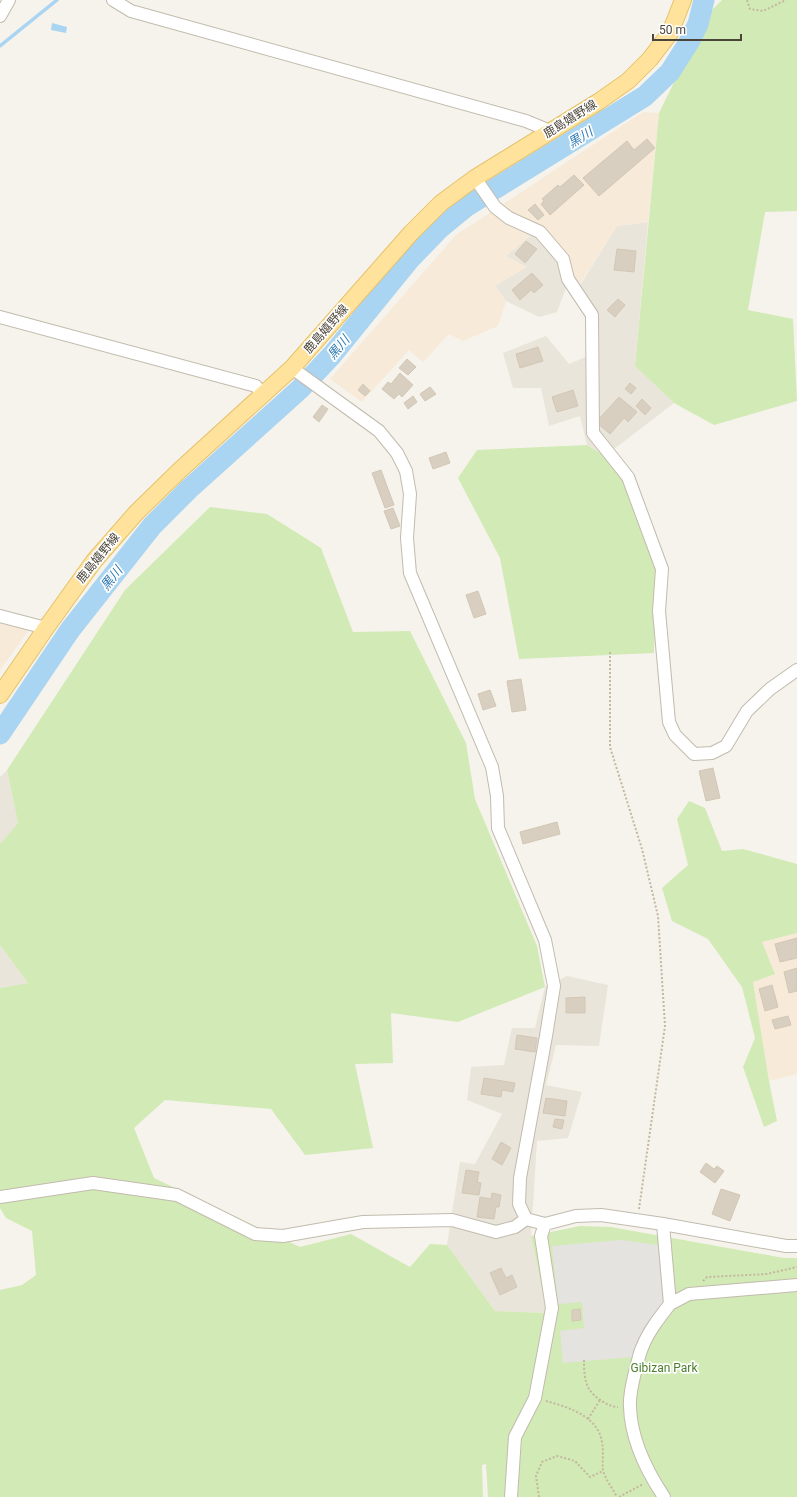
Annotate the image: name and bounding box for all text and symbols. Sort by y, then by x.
scale bar [653,16,741,42]
text: 50 m [659,23,686,37]
street label: 鹿島嬉野線 [541,97,599,141]
water label: 黒川 [565,123,597,151]
street label: 鹿島嬉野線 [301,302,351,356]
water label: 黒川 [324,331,354,362]
street label: 鹿島嬉野線 [74,530,122,586]
water label: 黒川 [97,562,127,593]
park label: Gibizan Park [630,1361,698,1375]

